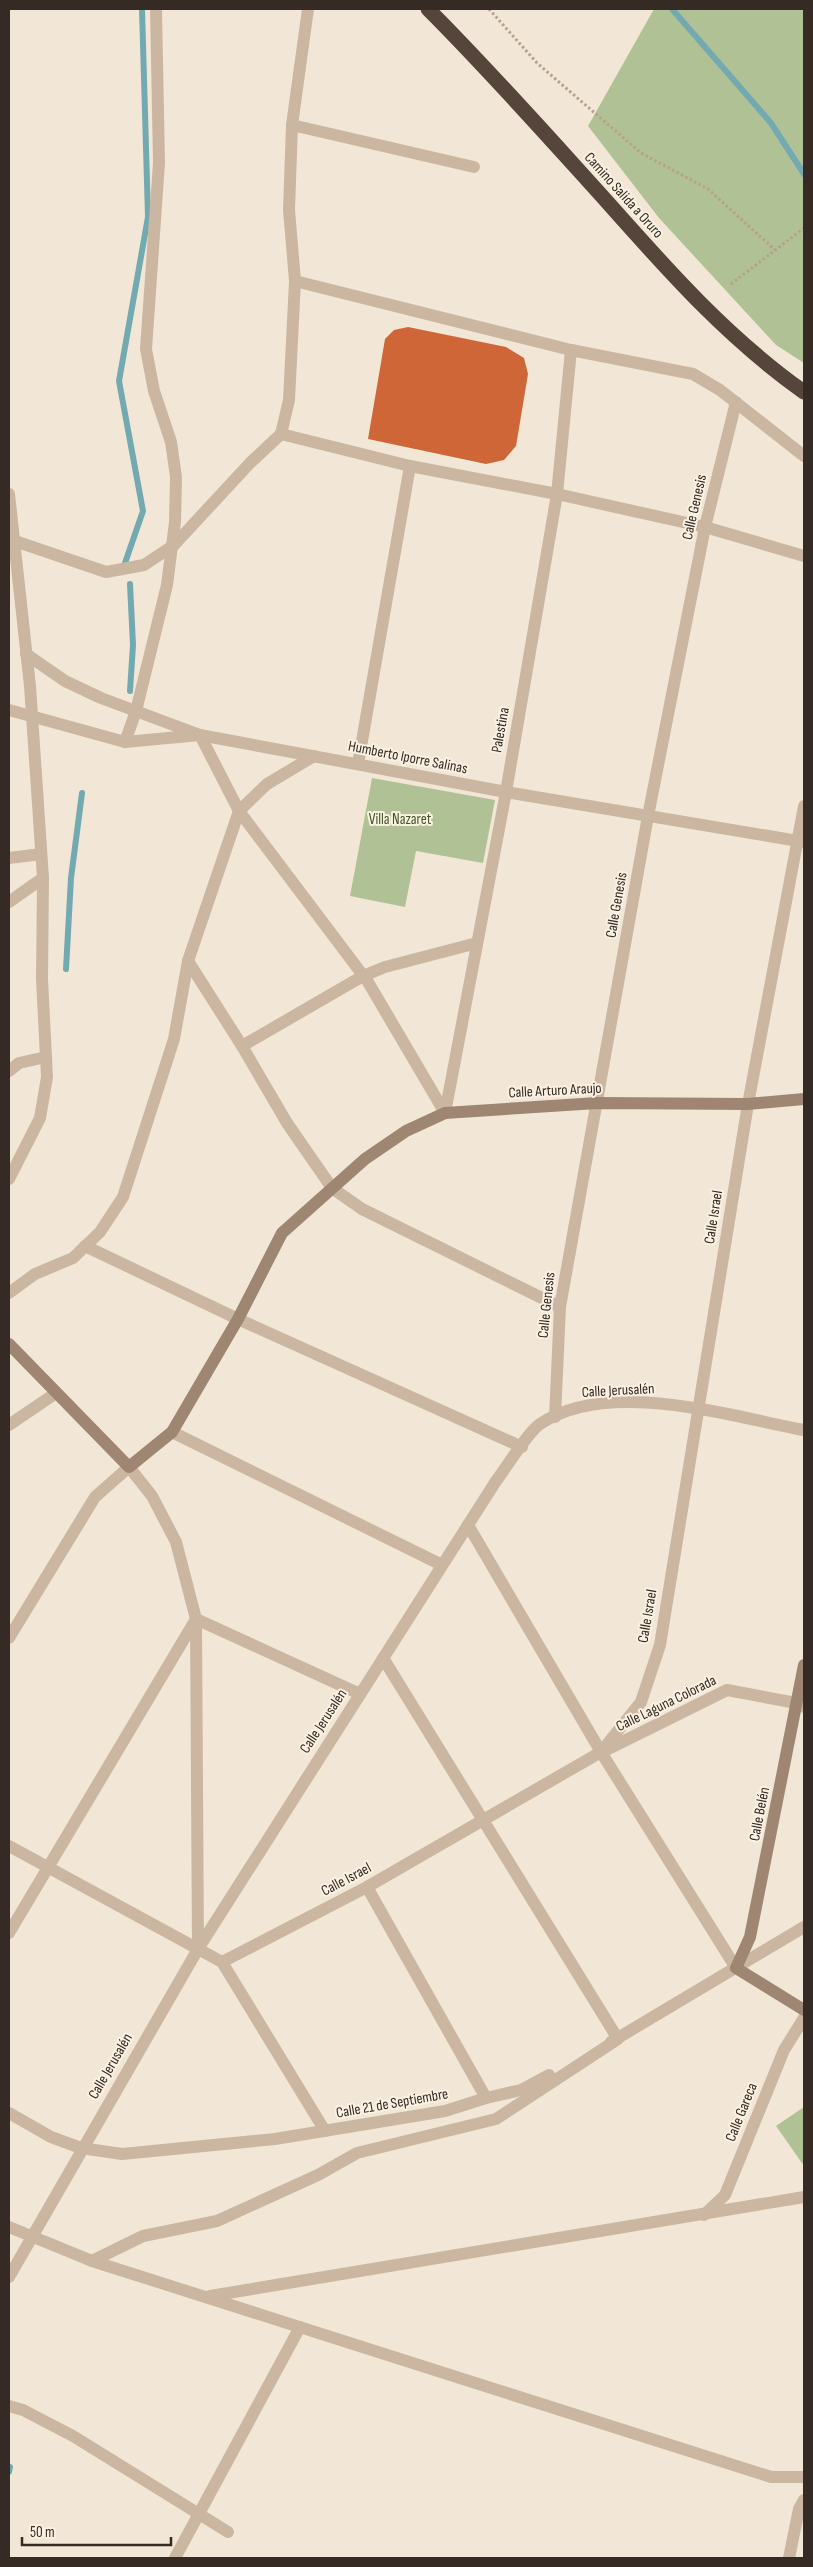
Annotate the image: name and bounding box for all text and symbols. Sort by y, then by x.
street label: Camino Salida a Oruro [580,148,667,242]
street label: Calle Genesis [678,473,711,542]
street label: Palestina [487,706,514,754]
street label: Humberto Iporre Salinas [347,737,469,778]
park label: Villa Nazaret [369,810,432,829]
street label: Calle Genesis [601,871,632,939]
street label: Calle Arturo Araujo [508,1079,602,1102]
street label: Calle Israel [700,1189,727,1245]
street label: Calle Genesis [534,1271,559,1339]
street label: Calle Jerusalén [581,1379,655,1402]
street label: Calle Israel [633,1588,662,1644]
street label: Calle Laguna Colorada [613,1671,720,1736]
street label: Calle Jerusalén [296,1686,351,1757]
street label: Calle Belén [745,1785,774,1843]
street label: Calle Israel [318,1858,374,1900]
street label: Calle Jerusalén [84,2030,137,2103]
street label: Calle Gareca [721,2080,762,2144]
street label: Calle 21 de Septiembre [335,2084,450,2123]
scale bar [22,2514,171,2546]
text: 50 m [30,2523,55,2542]

